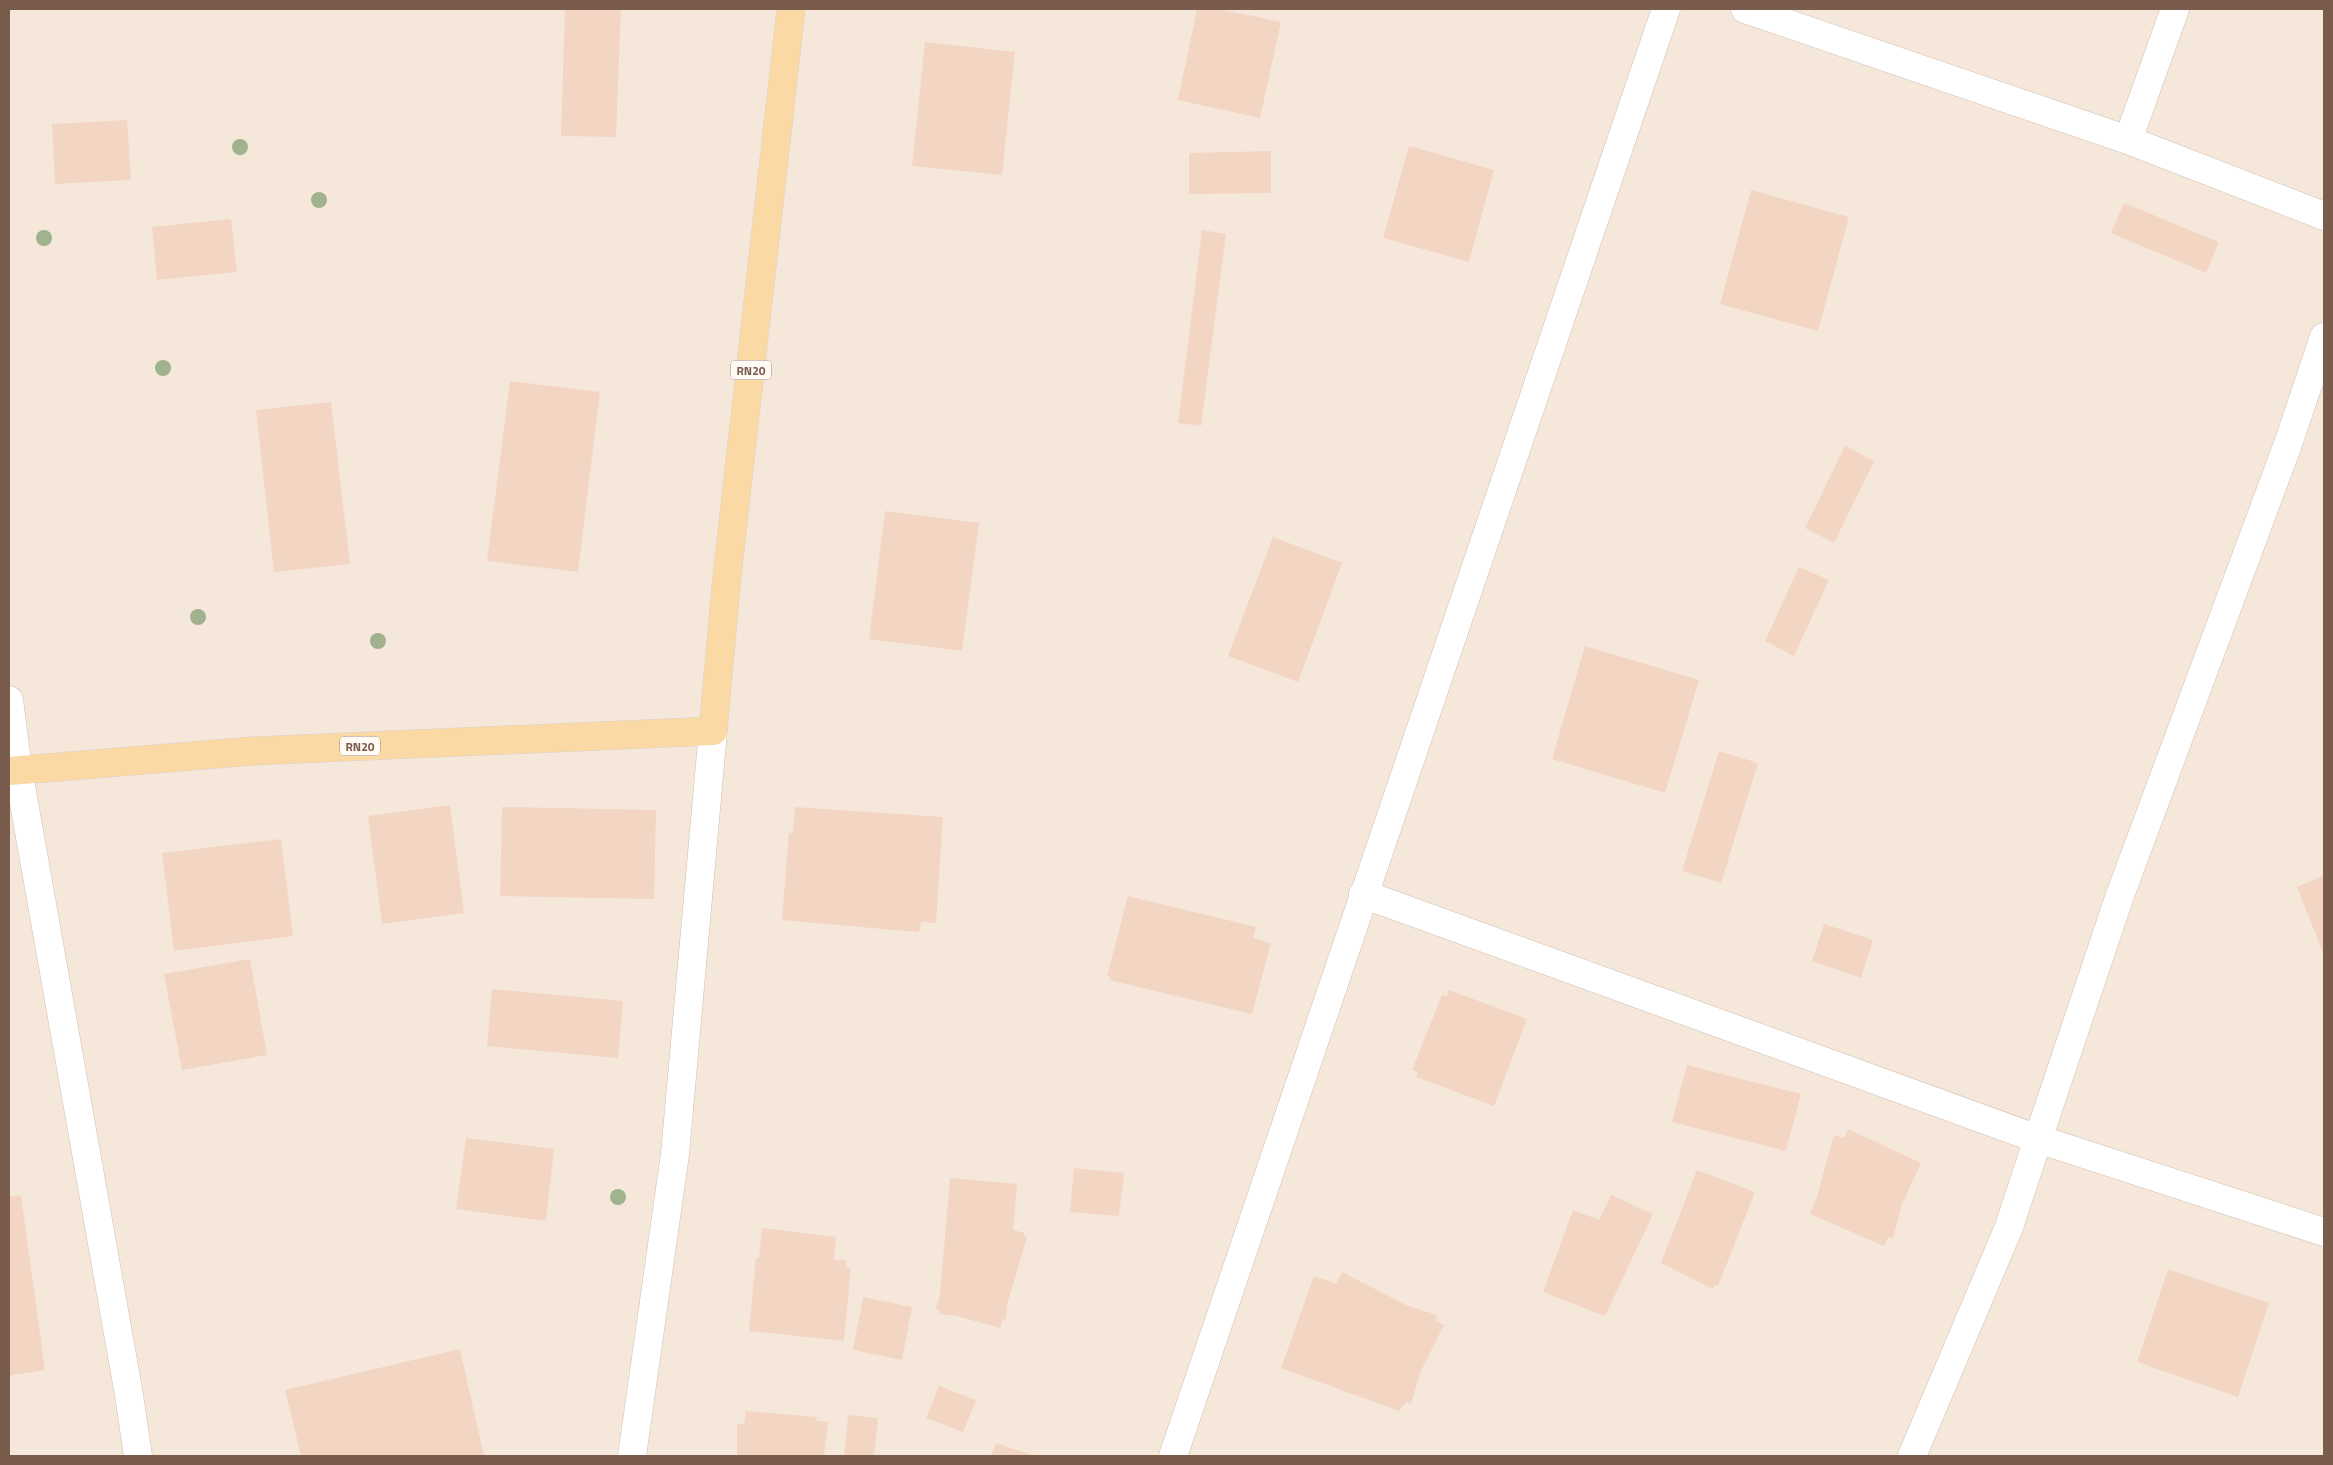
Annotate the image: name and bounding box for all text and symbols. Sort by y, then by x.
road number: RN20 [731,360,771,380]
road number: RN20 [340,736,380,756]

